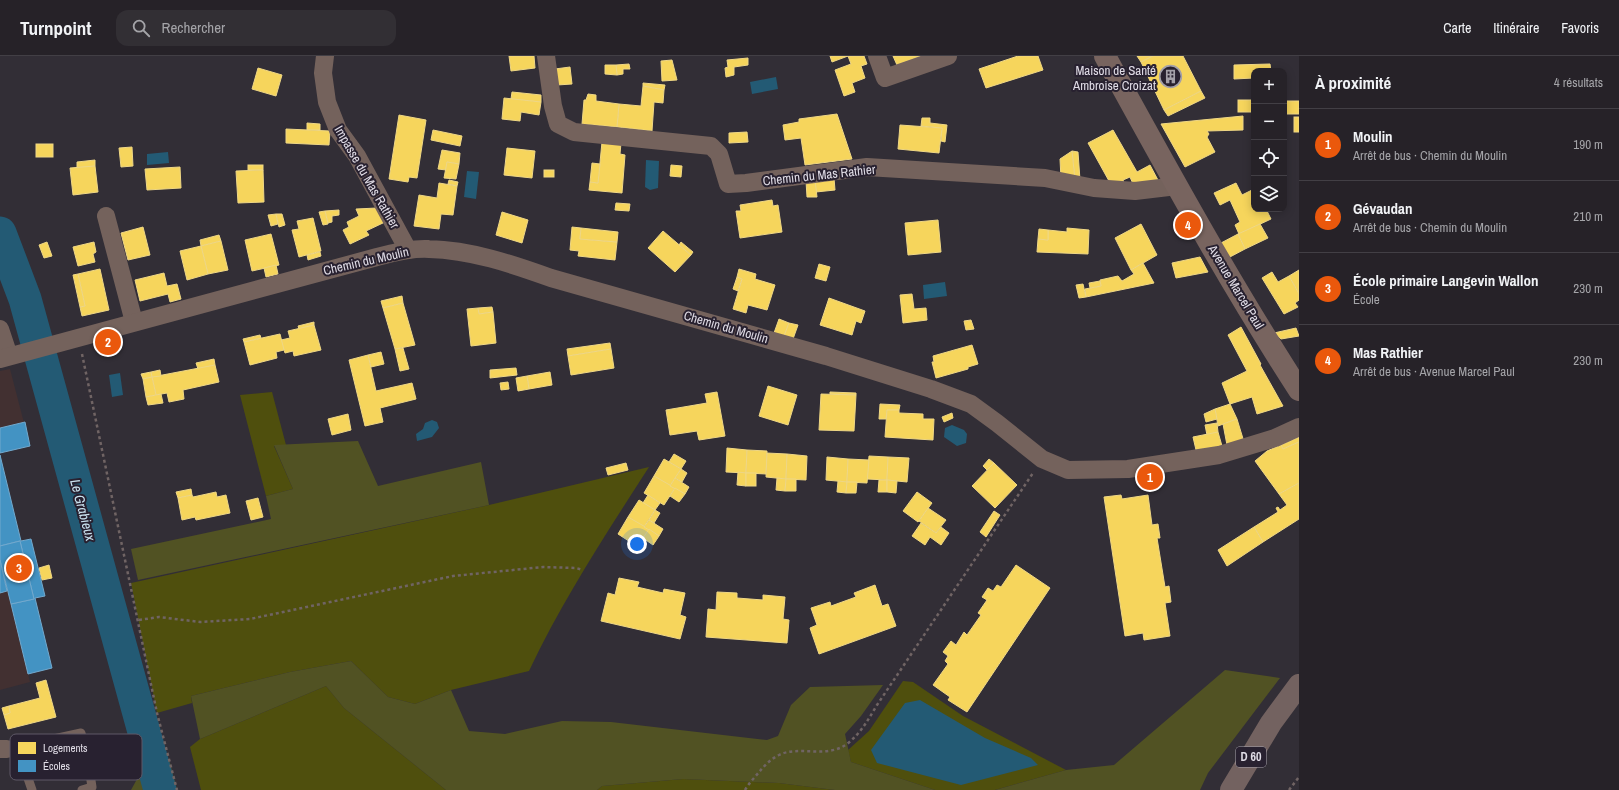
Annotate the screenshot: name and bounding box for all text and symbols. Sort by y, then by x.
search box [116,10,396,46]
text: Turnpoint [20,15,92,41]
icon: search [130,17,152,39]
text: Rechercher [162,17,225,38]
text: Carte [1443,19,1471,37]
text: Itinéraire [1493,19,1539,37]
text: Favoris [1561,19,1599,37]
place label: Maison de Santé Ambroise Croizat [1072,62,1156,94]
building icon: Maison de Santé Ambroise Croizat [1158,64,1184,90]
map controls [1251,68,1287,212]
button: + [1251,68,1287,104]
text: À proximité [1315,71,1391,94]
text: 4 résultats [1554,74,1603,91]
button: − [1251,104,1287,140]
street label: Impasse du Mas Rathier [331,122,404,232]
text: Moulin [1353,126,1393,147]
text: 1 [1325,136,1331,153]
text: 190 m [1573,136,1603,153]
button: locate [1251,140,1287,176]
text: Arrêt de bus · Chemin du Moulin [1353,147,1507,164]
street label: Chemin du Mas Rathier [762,161,877,189]
button: layers [1251,176,1287,212]
text: Gévaudan [1353,198,1412,219]
text: 2 [1325,208,1331,225]
text: 210 m [1573,208,1603,225]
pin: 4 [1175,210,1201,240]
text: Arrêt de bus · Chemin du Moulin [1353,219,1507,236]
street label: Avenue Marcel Paul [1204,241,1268,332]
street label: Chemin du Moulin [322,243,410,279]
text: École primaire Langevin Wallon [1353,270,1539,291]
text: 3 [1325,280,1331,297]
text: 230 m [1573,280,1603,297]
text: École [1353,291,1380,308]
street label: Chemin du Moulin [682,307,770,347]
pin: 2 [95,327,121,357]
text: Mas Rathier [1353,342,1423,363]
text: 4 [1325,352,1331,369]
text: 230 m [1573,352,1603,369]
text: Arrêt de bus · Avenue Marcel Paul [1353,363,1515,380]
pin: 1 [1137,462,1163,492]
water label: Le Grabieux [66,477,100,544]
your location [627,534,647,554]
pin: 3 [6,553,32,583]
legend [10,734,142,780]
text: Logements [43,741,88,755]
road number: D 60 [1236,747,1266,767]
text: Écoles [43,759,71,773]

